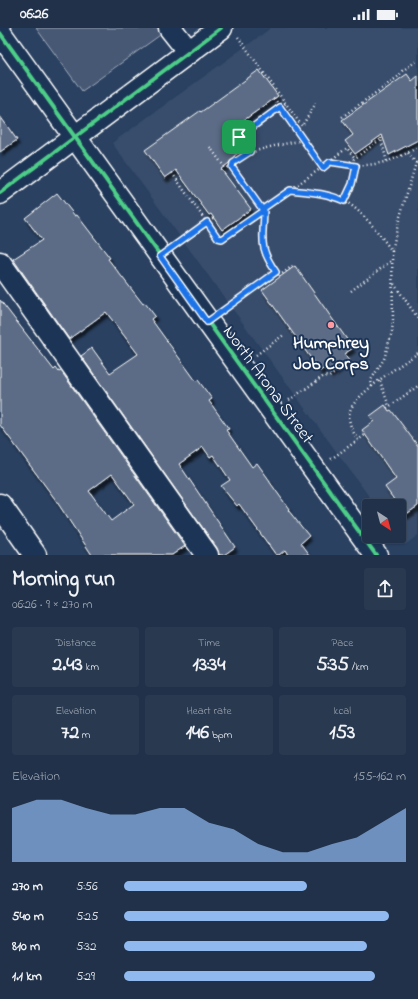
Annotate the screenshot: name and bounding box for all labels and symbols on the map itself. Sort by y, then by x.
pin [222,120,256,154]
marker: Humphrey Job Corps [326,320,336,330]
street label: North Arona Street [216,321,319,450]
place label: Humphrey Job Corps [293,331,369,378]
north arrow [362,499,406,543]

